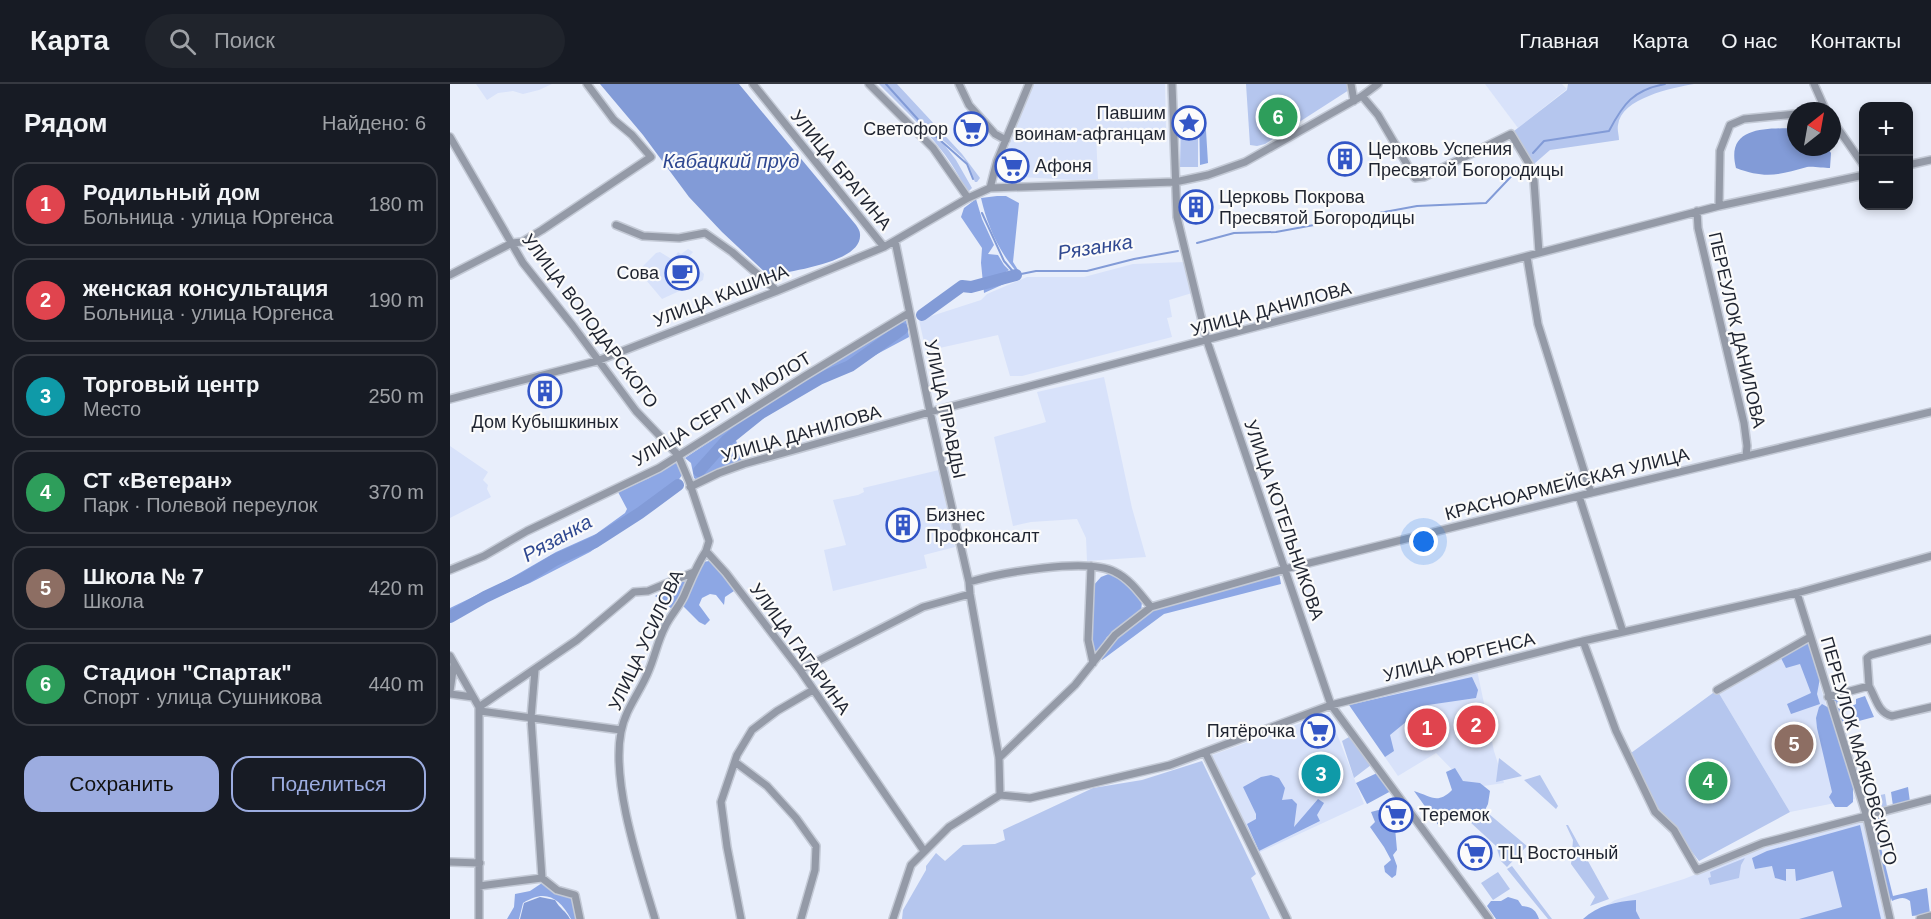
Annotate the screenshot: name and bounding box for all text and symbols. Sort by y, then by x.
search box [145,14,565,68]
text: Карта [30,25,109,56]
icon: search [166,25,199,58]
text: Поиск [214,28,275,53]
text: Главная [1519,29,1599,52]
text: Карта [1632,29,1688,52]
text: О нас [1721,29,1777,52]
text: Контакты [1810,29,1901,52]
pin: 6 [1258,94,1298,140]
north arrow [1787,102,1841,156]
map controls [1859,102,1913,210]
button: + [1859,102,1913,156]
place label: Павшим воинам-афганцам [1015,103,1166,144]
place icon: Павшим воинам-афганцам [1171,105,1207,141]
street label: УЛИЦА БРАГИНА [787,106,895,234]
text: Рядом [24,108,107,138]
supermarket icon: Светофор [953,111,989,147]
text: Найдено: 6 [322,112,426,134]
place label: Светофор [863,119,948,139]
place label: Церковь Успения Пресвятой Богородицы [1368,139,1564,180]
building icon: Церковь Успения Пресвятой Богородицы [1327,141,1363,177]
supermarket icon: Афоня [994,148,1030,184]
water label: Кабацкий пруд [663,150,799,172]
place label: Афоня [1035,156,1092,176]
button: − [1859,156,1913,210]
text: Родильный дом [83,180,260,205]
place label: Церковь Покрова Пресвятой Богородицы [1219,187,1415,228]
building icon: Церковь Покрова Пресвятой Богородицы [1178,189,1214,225]
text: 1 [40,193,51,215]
text: 180 m [368,193,424,215]
text: Больница · улица Юргенса [83,206,333,228]
street label: УЛИЦА ВОЛОДАРСКОГО [518,230,662,412]
water label: Рязанка [1056,230,1134,264]
street label: ПЕРЕУЛОК ДАНИЛОВА [1705,230,1769,430]
cafe icon: Сова [664,255,700,291]
street label: УЛИЦА КАШИНА [651,261,791,331]
place label: Сова [617,263,660,283]
text: женская консультация [83,276,328,301]
street label: УЛИЦА ДАНИЛОВА [1189,278,1353,340]
text: 2 [40,289,51,311]
text: 190 m [368,289,424,311]
text: Больница · улица Юргенса [83,302,333,324]
street label: УЛИЦА ПРАВДЫ [921,338,969,480]
street label: УЛИЦА СЕРП И МОЛОТ [629,348,815,470]
text: Торговый центр [83,372,259,397]
building icon: Дом Кубышкиных [527,373,563,409]
text: 3 [40,385,51,407]
text: 250 m [368,385,424,407]
text: Место [83,398,141,420]
street label: УЛИЦА ДАНИЛОВА [719,402,883,466]
place label: Дом Кубышкиных [472,412,618,432]
street label: УЛИЦА КОТЕЛЬНИКОВА [1240,417,1328,623]
street label: КРАСНОАРМЕЙСКАЯ УЛИЦА [1443,443,1691,524]
text: СТ «Ветеран» [83,468,232,493]
text: 4 [40,481,51,503]
text: 370 m [368,481,424,503]
text: Парк · Полевой переулок [83,494,318,516]
place label: Бизнес Профконсалт [926,505,1040,546]
building icon: Бизнес Профконсалт [885,507,921,543]
water label: Рязанка [519,510,595,566]
your location [1409,527,1438,556]
text: Школа № 7 [83,564,204,589]
street label: УЛИЦА УСИЛОВА [605,567,687,713]
text: 5 [40,577,51,599]
text: 420 m [368,577,424,599]
street label: УЛИЦА ГАГАРИНА [746,580,854,718]
text: Школа [83,590,144,612]
street label: УЛИЦА ЮРГЕНСА [1381,628,1537,686]
street label: ПЕРЕУЛОК МАЯКОВСКОГО [1817,634,1901,868]
text: Стадион "Спартак" [83,660,292,685]
text: 6 [40,673,51,695]
text: 440 m [368,673,424,695]
text: Спорт · улица Сушникова [83,686,322,708]
pin: 2 [1456,702,1496,748]
pin: 1 [1408,706,1446,750]
supermarket icon: Пятёрочка [1300,713,1336,749]
place label: Пятёрочка [1207,721,1296,741]
pin: 5 [1774,722,1814,766]
pin: 3 [1302,752,1340,796]
button: Сохранить [24,756,219,812]
button: Поделиться [231,756,426,812]
pin: 4 [1688,758,1728,804]
supermarket icon: Теремок [1378,797,1414,833]
place label: Теремок [1419,805,1489,825]
supermarket icon: ТЦ Восточный [1457,835,1493,871]
place label: ТЦ Восточный [1498,843,1618,863]

